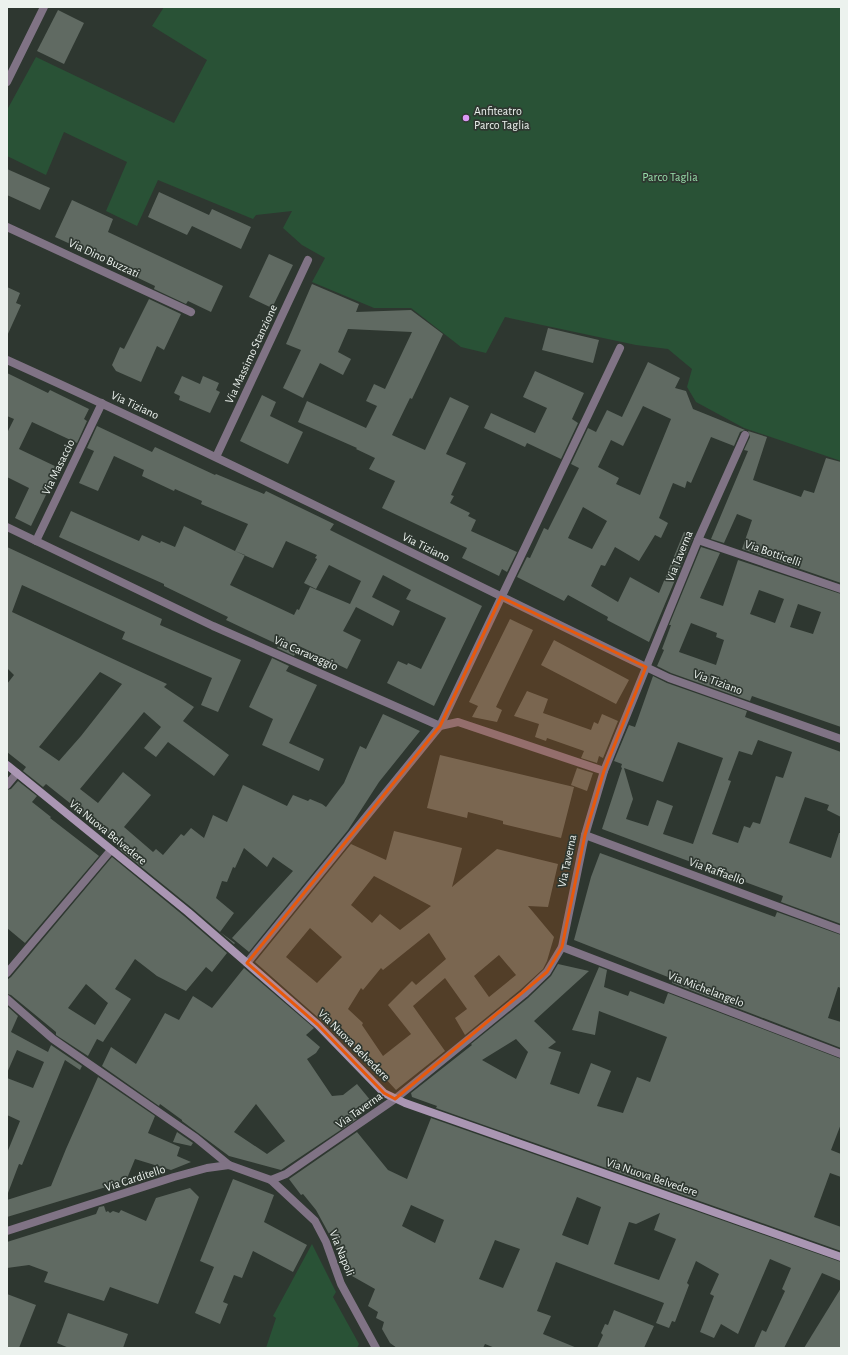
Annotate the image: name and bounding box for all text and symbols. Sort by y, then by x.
place label: Anfiteatro Parco Taglia [474,105,530,131]
marker: Anfiteatro Parco Taglia [461,113,471,123]
park label: Parco Taglia [642,171,698,183]
street label: Via Dino Buzzati [67,236,141,280]
street label: Via Massimo Stanzione [223,303,279,405]
street label: Via Tiziano [109,389,161,421]
street label: Via Masaccio [39,437,77,497]
street label: Via Taverna [663,528,695,583]
street label: Via Tiziano [400,530,452,564]
street label: Via Botticelli [743,538,803,568]
street label: Via Caravaggio [272,634,340,673]
street label: Via Tiziano [692,668,744,696]
street label: Via Nuova Belvedere [67,797,149,867]
street label: Via Taverna [556,833,579,889]
street label: Via Raffaello [687,855,747,887]
street label: Via Michelangelo [666,969,746,1009]
street label: Via Nuova Belvedere [316,1007,392,1083]
street label: Via Taverna [334,1089,385,1130]
street label: Via Nuova Belvedere [605,1156,699,1198]
street label: Via Carditello [103,1163,167,1193]
street label: Via Napoli [327,1228,357,1278]

